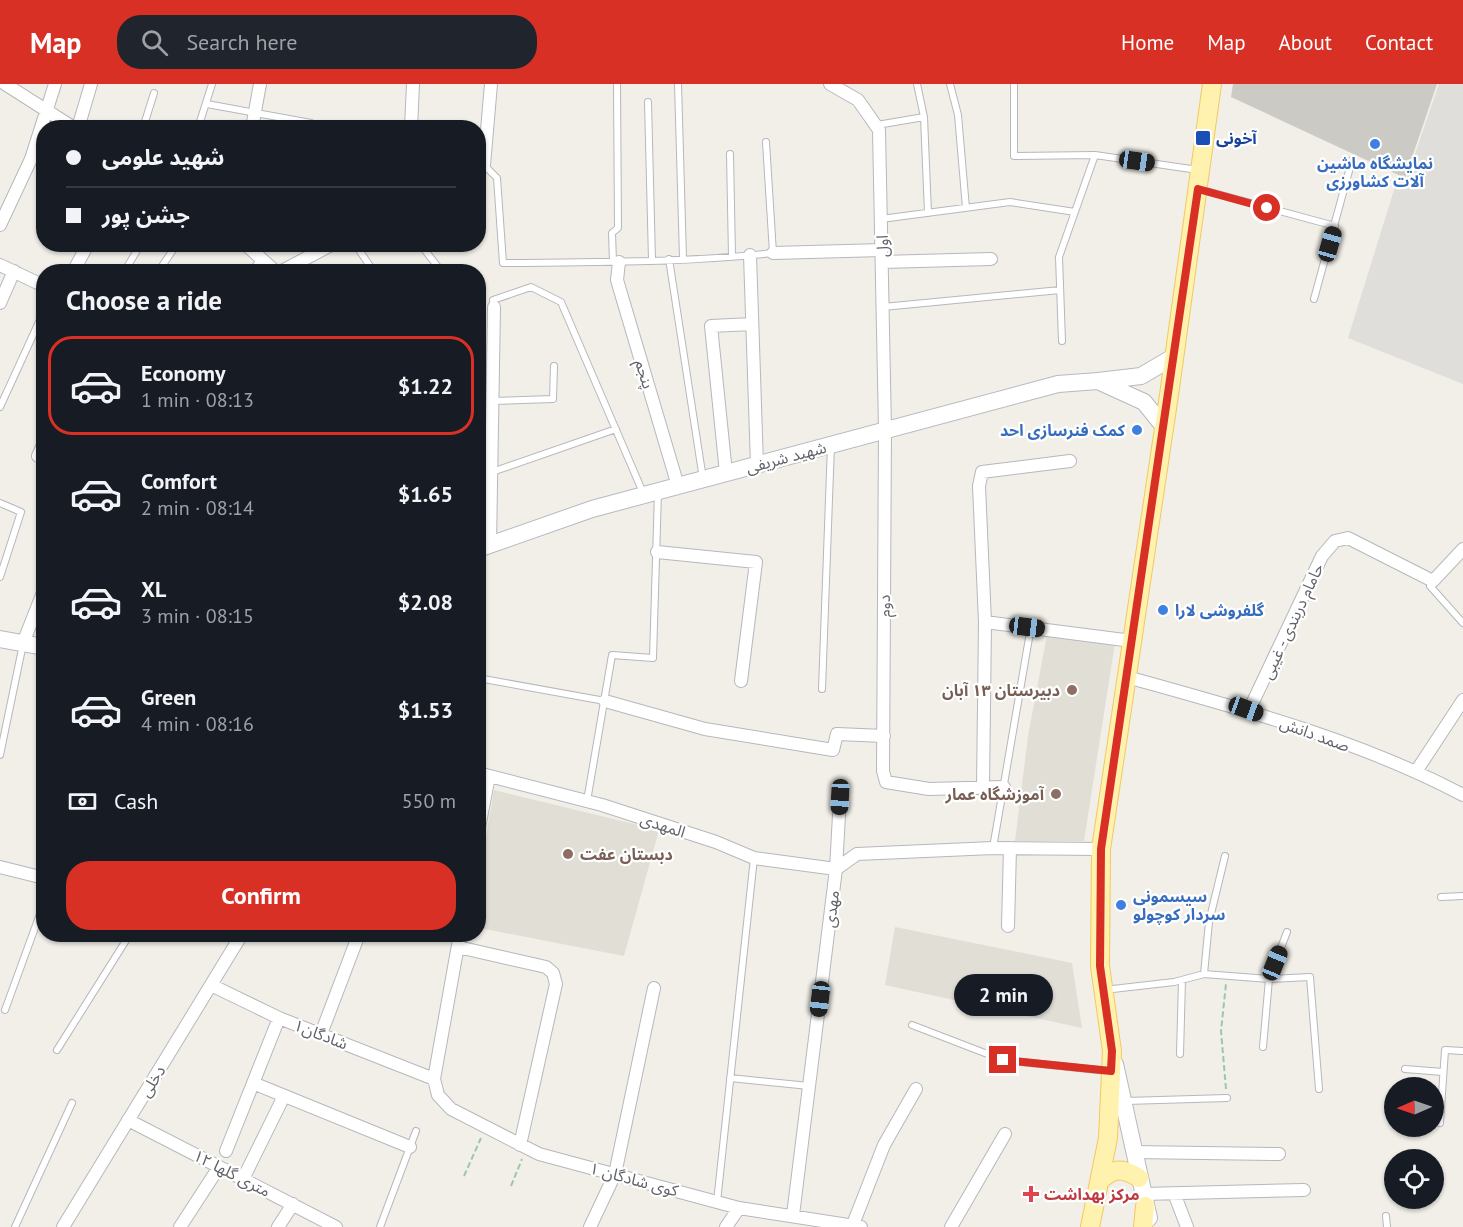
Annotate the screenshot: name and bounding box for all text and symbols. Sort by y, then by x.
search box [117,15,537,69]
text: Map [30,24,81,61]
icon: search [138,26,171,59]
text: Search here [186,28,297,56]
text: Home [1121,29,1174,56]
text: Map [1207,29,1246,56]
text: About [1279,29,1332,56]
text: Contact [1365,29,1433,56]
place label: آخونی [1216,128,1257,148]
marker: آخونی [1194,129,1212,147]
marker: نمایشگاه ماشین آلات کشاورزی [1368,137,1382,151]
text: شهید علومی [102,143,224,171]
car [1118,150,1156,172]
place label: نمایشگاه ماشین آلات کشاورزی [1317,153,1433,191]
route start [1253,194,1280,221]
text: جشن پور [102,201,190,229]
car [1316,224,1344,264]
street label: اول [872,235,893,257]
text: Choose a ride [66,283,222,317]
street label: پنجم [628,357,659,392]
icon: car [69,359,123,413]
text: Economy [141,359,225,387]
text: $1.22 [398,372,453,400]
text: 1 min · 08:13 [141,387,254,413]
place label: کمک فنرسازی احد [1000,420,1126,440]
marker: کمک فنرسازی احد [1130,423,1144,437]
street label: شهید شریفی [744,437,828,477]
icon: car [69,467,123,521]
text: Comfort [141,467,217,495]
text: $1.65 [398,480,453,508]
text: 2 min · 08:14 [141,495,254,521]
street label: حامام دربندی - غیبی [1256,560,1330,683]
icon: car [69,575,123,629]
text: XL [141,575,166,603]
text: $2.08 [398,588,453,616]
street label: دوم [874,595,897,617]
place label: گلفروشی لارا [1175,600,1265,620]
text: 3 min · 08:15 [141,603,254,629]
marker: گلفروشی لارا [1156,603,1170,617]
car [1008,616,1046,638]
place label: دبیرستان ۱۳ آبان [942,680,1060,700]
icon: car [69,683,123,737]
text: Green [141,683,196,711]
marker: دبیرستان ۱۳ آبان [1065,683,1079,697]
car [1226,694,1266,724]
text: $1.53 [398,696,453,724]
text: 4 min · 08:16 [141,711,254,737]
street label: صمد دانش [1278,712,1352,756]
car [830,779,850,815]
place label: آموزشگاه عمار [944,784,1045,804]
icon: cash [66,785,99,818]
text: Cash [114,787,158,815]
marker: آموزشگاه عمار [1049,787,1063,801]
text: 550 m [402,788,456,814]
street label: المهدی [638,808,688,842]
place label: دبستان عفت [580,844,673,864]
marker: دبستان عفت [561,847,575,861]
button: Confirm [66,861,456,930]
place label: سیسمونی سردار کوچولو [1133,886,1225,925]
street label: مهدی [819,889,843,929]
marker: سیسمونی سردار کوچولو [1114,898,1128,912]
car [1260,943,1290,983]
callout: 2 min [954,973,1052,1015]
car [809,980,831,1018]
text: 2 min [979,982,1028,1008]
street label: شادگان۱ [291,1015,351,1053]
route end [989,1046,1016,1073]
street label: دخلی [135,1061,169,1101]
north arrow [1384,1077,1444,1137]
map controls [1384,1077,1444,1209]
street label: ۱۲ متری گلها [190,1145,274,1201]
button: locate [1384,1149,1444,1209]
street label: کوی شادگان ۱ [587,1158,681,1201]
place label: مرکز بهداشت [1044,1184,1140,1204]
marker: مرکز بهداشت [1022,1185,1040,1203]

